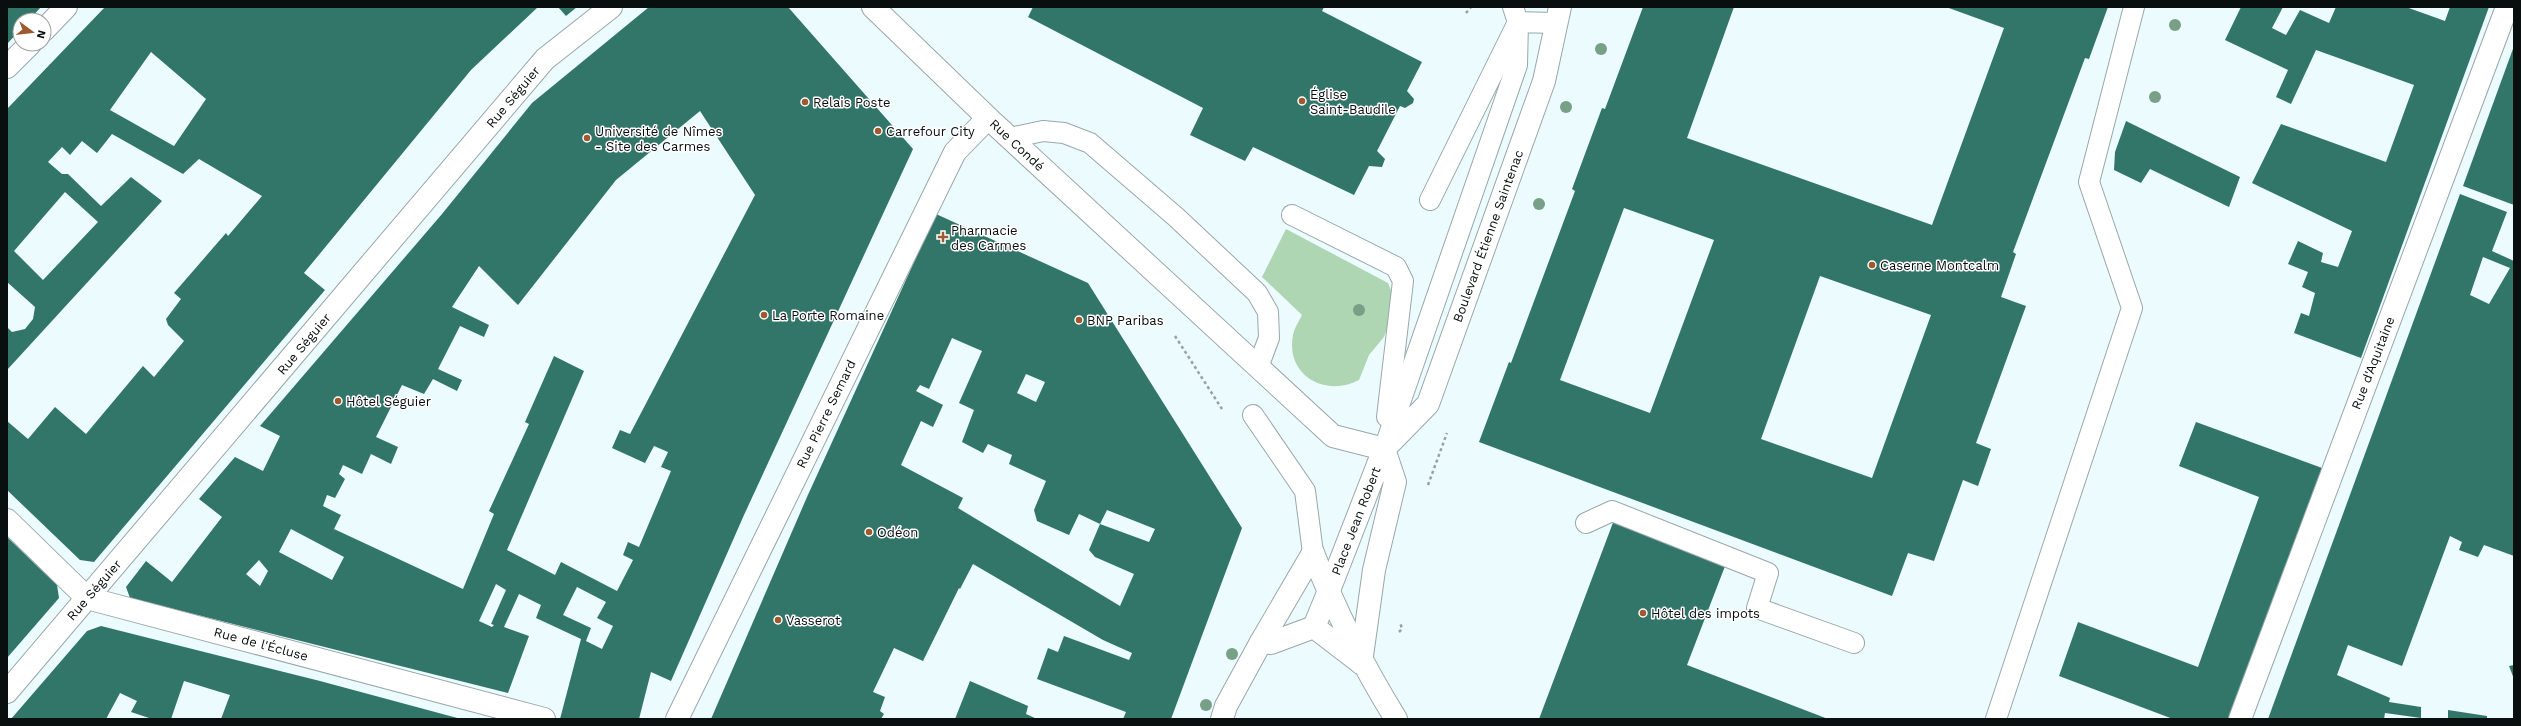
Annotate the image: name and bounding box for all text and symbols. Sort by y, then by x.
north arrow [12,12,52,52]
text: N [34,29,49,40]
street label: Rue Séguier [483,63,543,131]
place label: Église Saint-Baudile [1310,86,1396,117]
place label: Relais Poste [813,95,890,110]
marker: Église Saint-Baudile [1297,96,1307,106]
marker: Relais Poste [800,97,810,107]
street label: Rue Condé [987,116,1047,174]
place label: Université de Nîmes - Site des Carmes [595,124,723,154]
place label: Carrefour City [886,124,975,139]
marker: Carrefour City [873,126,883,136]
marker: Université de Nîmes - Site des Carmes [582,133,592,143]
street label: Boulevard Étienne Saintenac [1449,147,1526,324]
place label: Pharmacie des Carmes [951,223,1026,253]
marker: Pharmacie des Carmes [938,232,948,242]
place label: Caserne Montcalm [1880,258,1999,273]
marker: Caserne Montcalm [1867,260,1877,270]
place label: La Porte Romaine [772,308,884,323]
street label: Rue Séguier [274,310,334,378]
marker: La Porte Romaine [759,310,769,320]
place label: BNP Paribas [1087,313,1164,328]
street label: Rue d'Aquitaine [2348,314,2398,412]
marker: BNP Paribas [1074,315,1084,325]
street label: Rue Pierre Semard [793,357,859,471]
place label: Hôtel Séguier [346,394,431,409]
marker: Hôtel Séguier [333,396,343,406]
street label: Place Jean Robert [1328,464,1384,577]
place label: Odéon [877,525,918,540]
marker: Odéon [864,527,874,537]
street label: Rue Séguier [64,557,124,623]
place label: Hôtel des impots [1651,606,1760,621]
marker: Hôtel des impots [1638,608,1648,618]
place label: Vasserot [786,613,841,628]
marker: Vasserot [773,615,783,625]
street label: Rue de l'Écluse [212,623,310,664]

